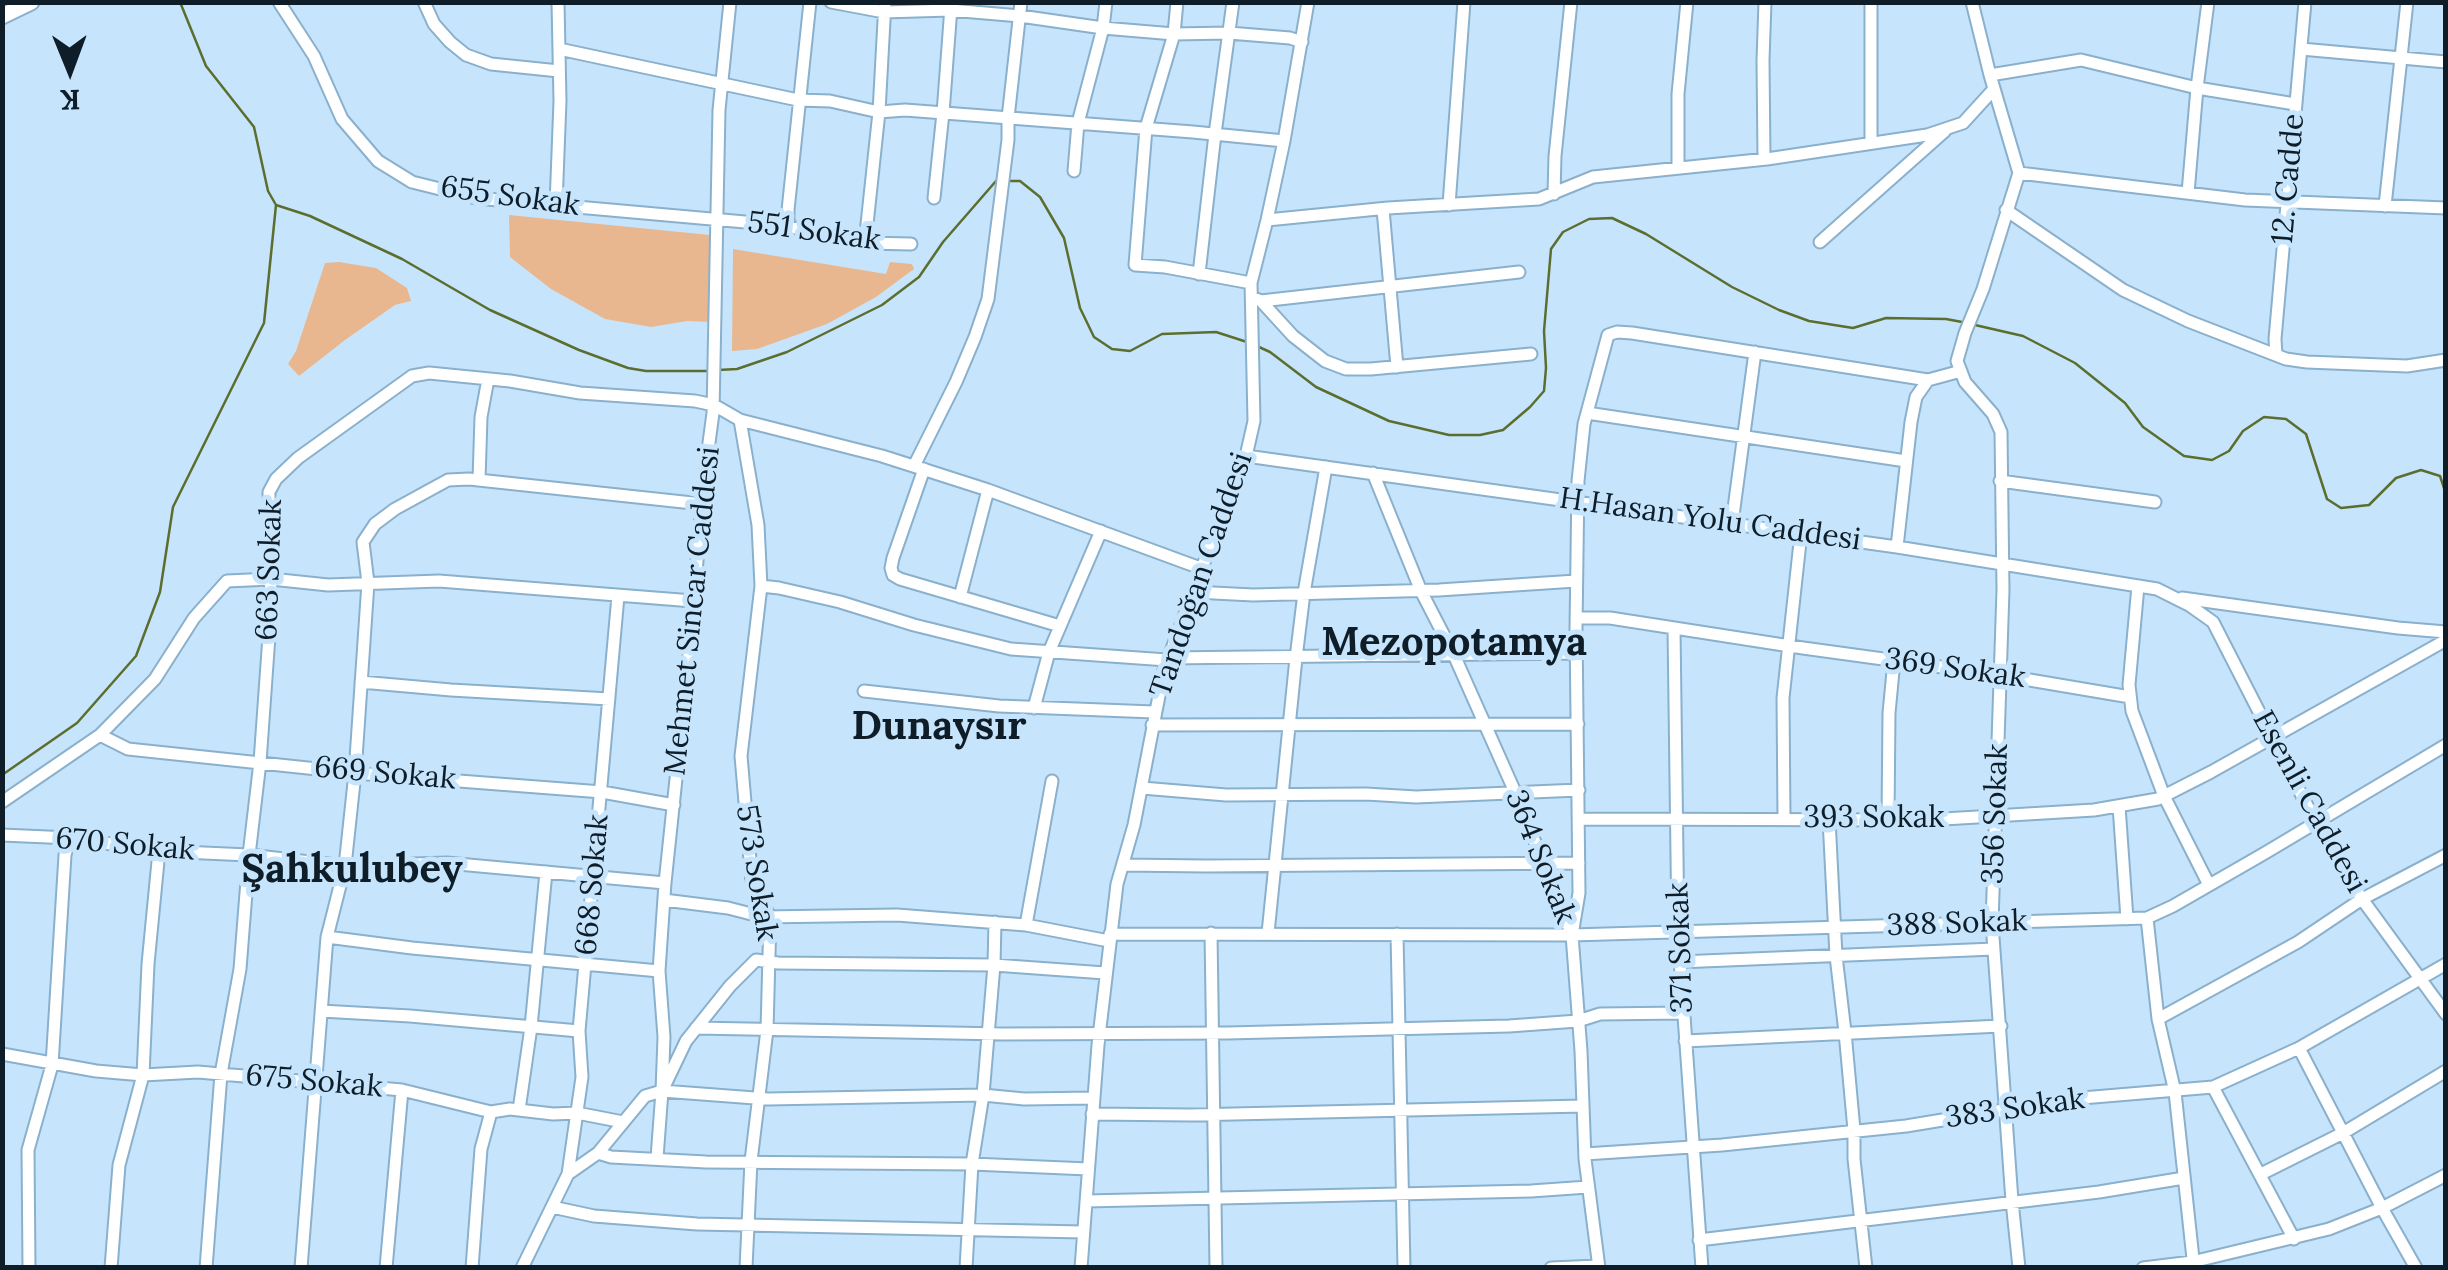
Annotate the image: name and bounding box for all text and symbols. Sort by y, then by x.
north arrow [20,20,120,120]
text: K [60,82,81,118]
street label: 12. Cadde [2265,112,2313,246]
street label: 655 Sokak [438,169,582,225]
street label: 551 Sokak [745,205,883,259]
street label: Mehmet Sincar Caddesi [658,445,728,777]
street label: Tandoğan Caddesi [1143,448,1261,702]
street label: H.Hasan Yolu Caddesi [1557,481,1863,559]
street label: 663 Sokak [250,499,290,641]
district label: Mezopotamya [1321,620,1587,668]
street label: 369 Sokak [1882,641,2028,697]
district label: Dunaysır [852,704,1026,752]
street label: Esenli Caddesi [2244,705,2374,899]
street label: 356 Sokak [1976,743,2016,885]
street label: 669 Sokak [313,750,457,798]
street label: 364 Sokak [1497,785,1583,929]
street label: 393 Sokak [1804,800,1944,836]
street label: 573 Sokak [728,803,784,943]
street label: 668 Sokak [569,813,617,957]
street label: 670 Sokak [54,821,196,869]
district label: Şahkulubey [241,847,463,895]
street label: 371 Sokak [1661,882,1701,1014]
street label: 388 Sokak [1886,904,2028,944]
street label: 675 Sokak [244,1058,384,1106]
street label: 383 Sokak [1943,1081,2087,1137]

